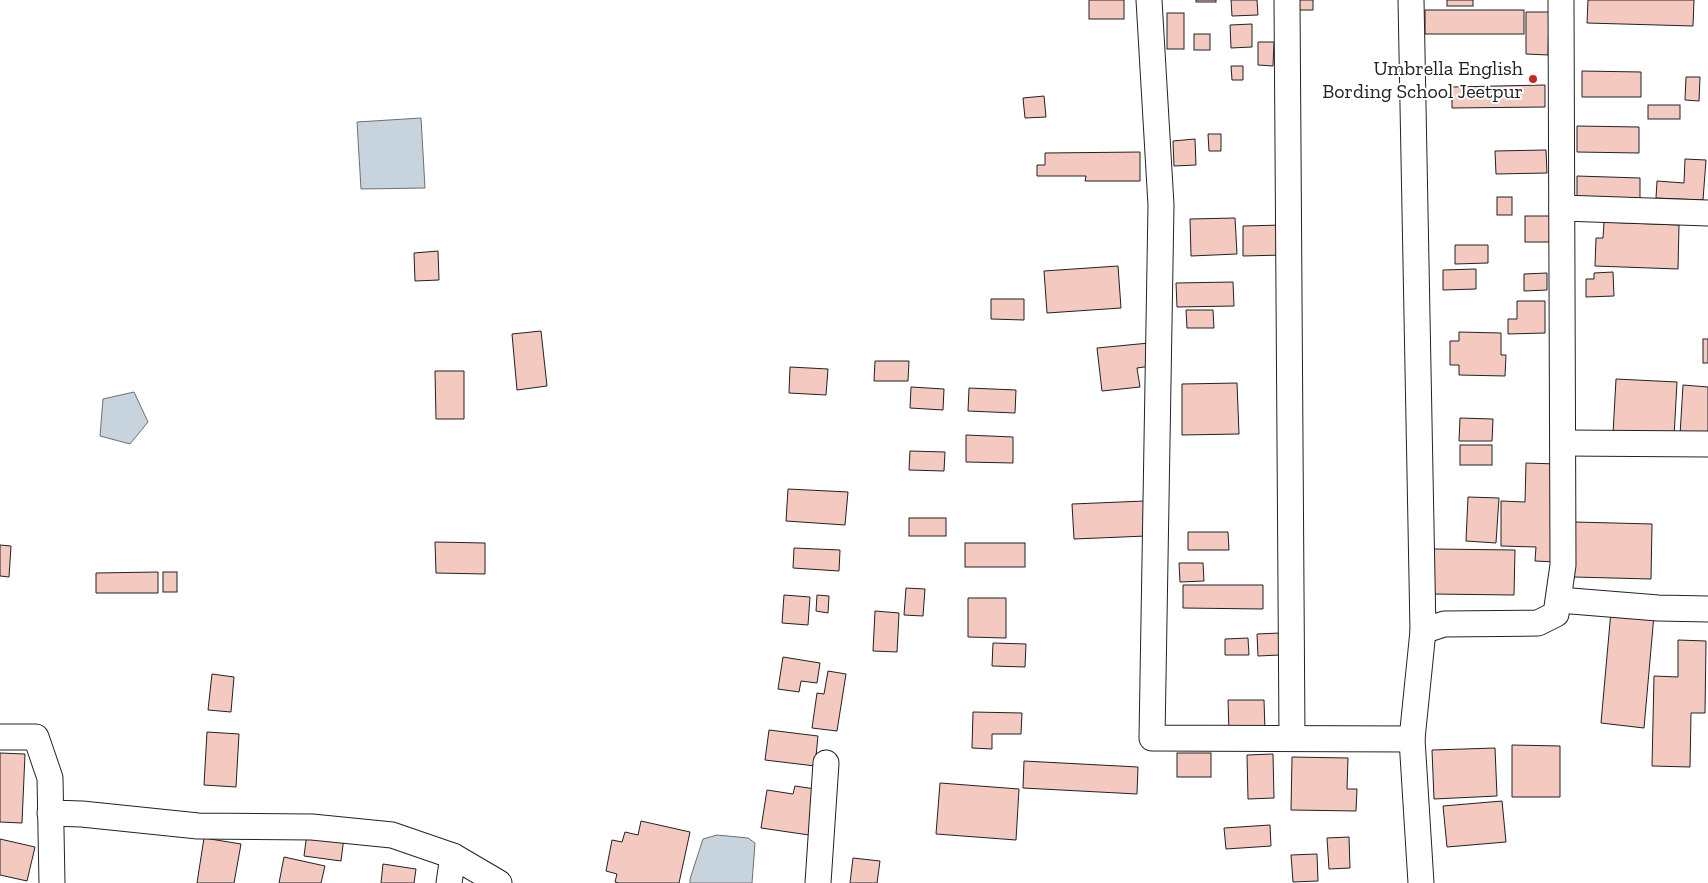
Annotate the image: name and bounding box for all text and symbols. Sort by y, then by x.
place label: Umbrella English Bording School Jeetpur [1322,56,1524,103]
marker: Umbrella English Bording School Jeetpur [1527,73,1539,85]

